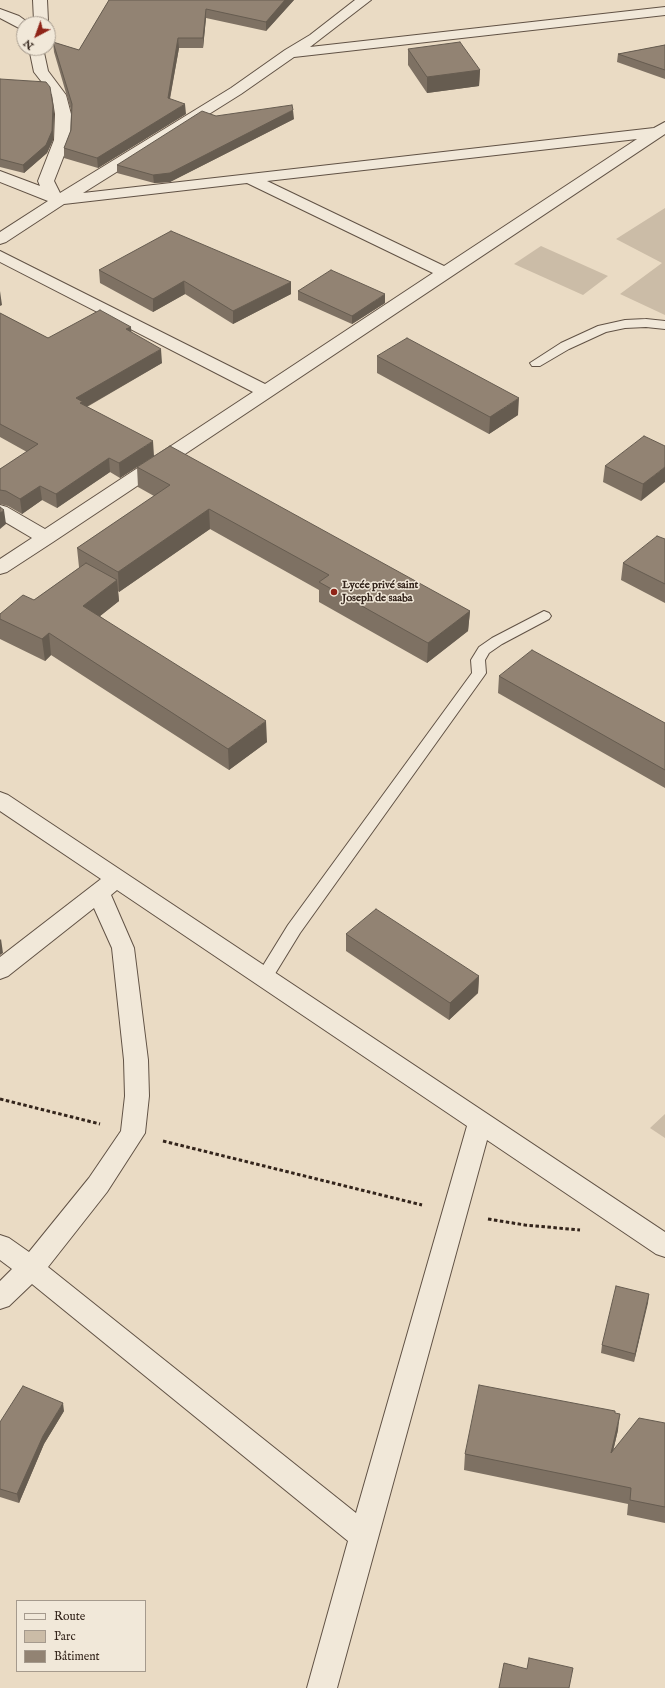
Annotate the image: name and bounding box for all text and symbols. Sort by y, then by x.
north arrow [16,16,56,56]
text: N [21,36,37,53]
place label: Lycée privé saint Joseph de saaba [342,579,418,605]
marker: Lycée privé saint Joseph de saaba [329,587,339,597]
legend [16,1600,146,1672]
text: Route [54,1609,85,1624]
text: Parc [54,1629,76,1644]
text: Bâtiment [54,1649,100,1664]

